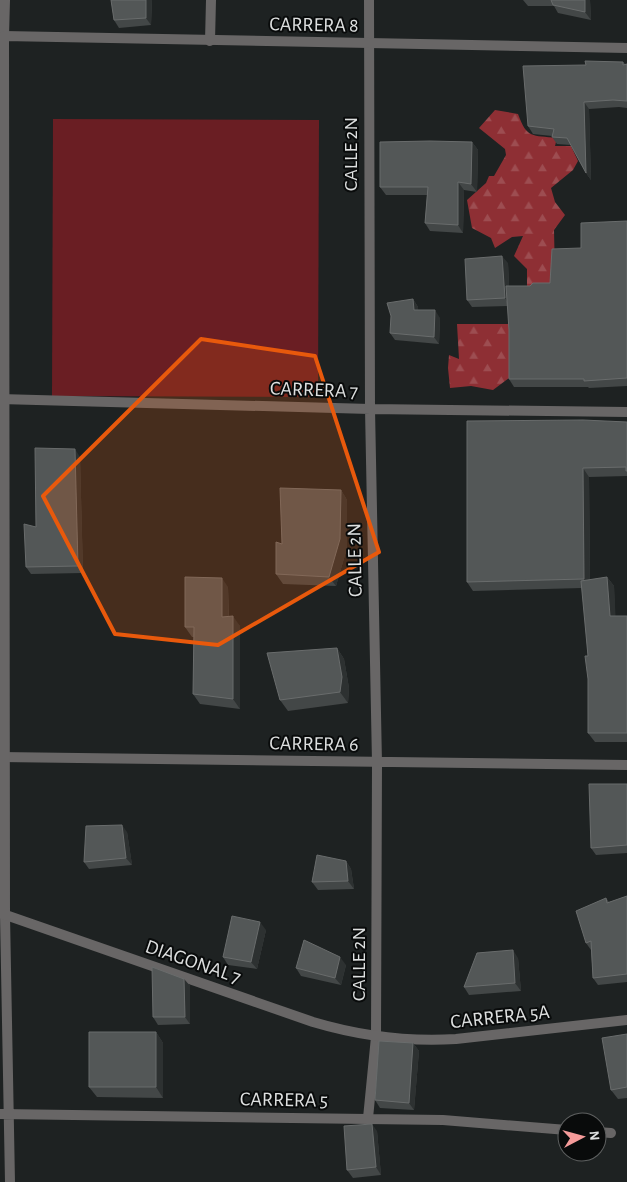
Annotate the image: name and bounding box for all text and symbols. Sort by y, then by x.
street label: CARRERA 8 [269,14,359,36]
street label: CALLE 2N [341,117,361,191]
street label: CARRERA 7 [270,378,358,402]
street label: CALLE 2N [344,523,366,597]
street label: CARRERA 6 [269,733,359,755]
street label: CALLE 2N [349,927,369,1001]
street label: DIAGONAL 7 [143,936,243,988]
street label: CARRERA 5A [449,1002,551,1032]
street label: CARRERA 5 [240,1089,328,1111]
north arrow [557,1112,607,1162]
text: N [586,1130,601,1141]

